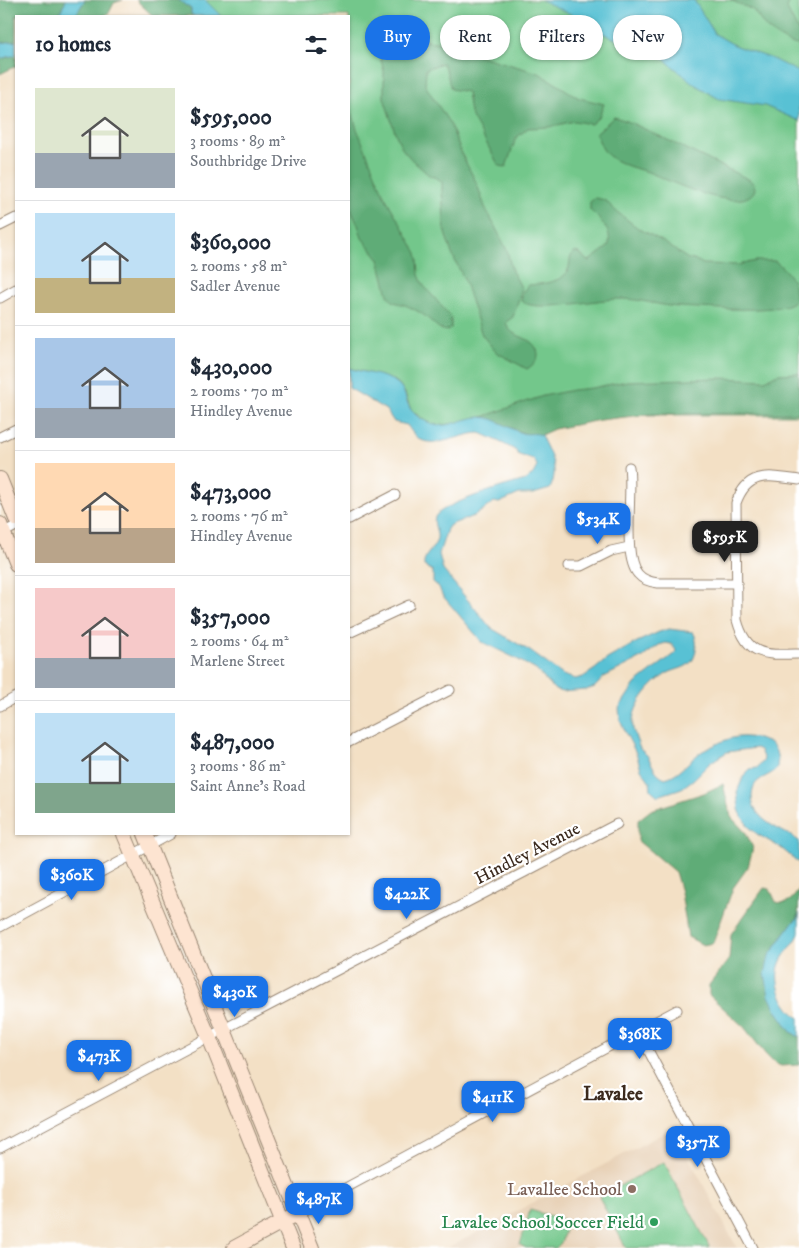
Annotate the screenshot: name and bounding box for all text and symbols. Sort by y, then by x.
chip: Buy [365,15,430,60]
chip: Rent [440,15,510,60]
chip: Filters [520,15,603,60]
chip: New [613,15,682,60]
icon: filters [302,31,330,59]
text: 10 homes [35,32,111,58]
text: $595,000 [190,105,272,131]
icon: home [75,108,135,168]
text: 3 rooms · 89 m² [190,131,285,151]
text: Southbridge Drive [190,151,306,171]
text: $360,000 [190,230,271,256]
icon: home [75,233,135,293]
text: 2 rooms · 58 m² [190,256,287,276]
text: Sadler Avenue [190,276,280,296]
text: $430,000 [190,355,272,381]
icon: home [75,358,135,418]
text: 2 rooms · 70 m² [190,381,288,401]
text: Hindley Avenue [190,401,292,421]
text: $473,000 [190,480,271,506]
icon: home [75,483,135,543]
pin: $534K [563,502,633,545]
text: 2 rooms · 76 m² [190,506,288,526]
text: $534K [576,509,620,529]
pin: $595K [690,520,760,563]
text: Hindley Avenue [190,526,292,546]
text: $595K [703,527,747,547]
text: $357,000 [190,605,270,631]
icon: home [75,608,135,668]
text: 2 rooms · 64 m² [190,631,289,651]
text: Marlene Street [190,651,285,671]
text: $487,000 [190,730,275,756]
icon: home [75,733,135,793]
text: 3 rooms · 86 m² [190,756,285,776]
text: Saint Anne's Road [190,776,305,796]
street label: Hindley Avenue [471,818,584,890]
pin: $360K [37,858,107,901]
text: $360K [51,865,93,885]
pin: $422K [372,878,442,920]
text: $422K [385,884,429,904]
pin: $430K [200,976,270,1018]
text: $430K [213,982,257,1002]
pin: $368K [605,1018,675,1060]
text: $368K [619,1024,661,1044]
pin: $473K [64,1040,134,1082]
text: $473K [77,1046,121,1066]
pin: $411K [458,1080,528,1123]
district label: Lavalee [583,1083,643,1106]
text: $411K [473,1087,513,1107]
pin: $357K [663,1126,733,1168]
text: $357K [677,1132,719,1152]
place label: Lavallee School [507,1179,623,1201]
pin: $487K [284,1182,354,1225]
marker: Lavallee School [626,1183,638,1195]
text: $487K [296,1189,342,1209]
place label: Lavalee School Soccer Field [441,1212,644,1234]
marker: Lavalee School Soccer Field [648,1216,660,1228]

